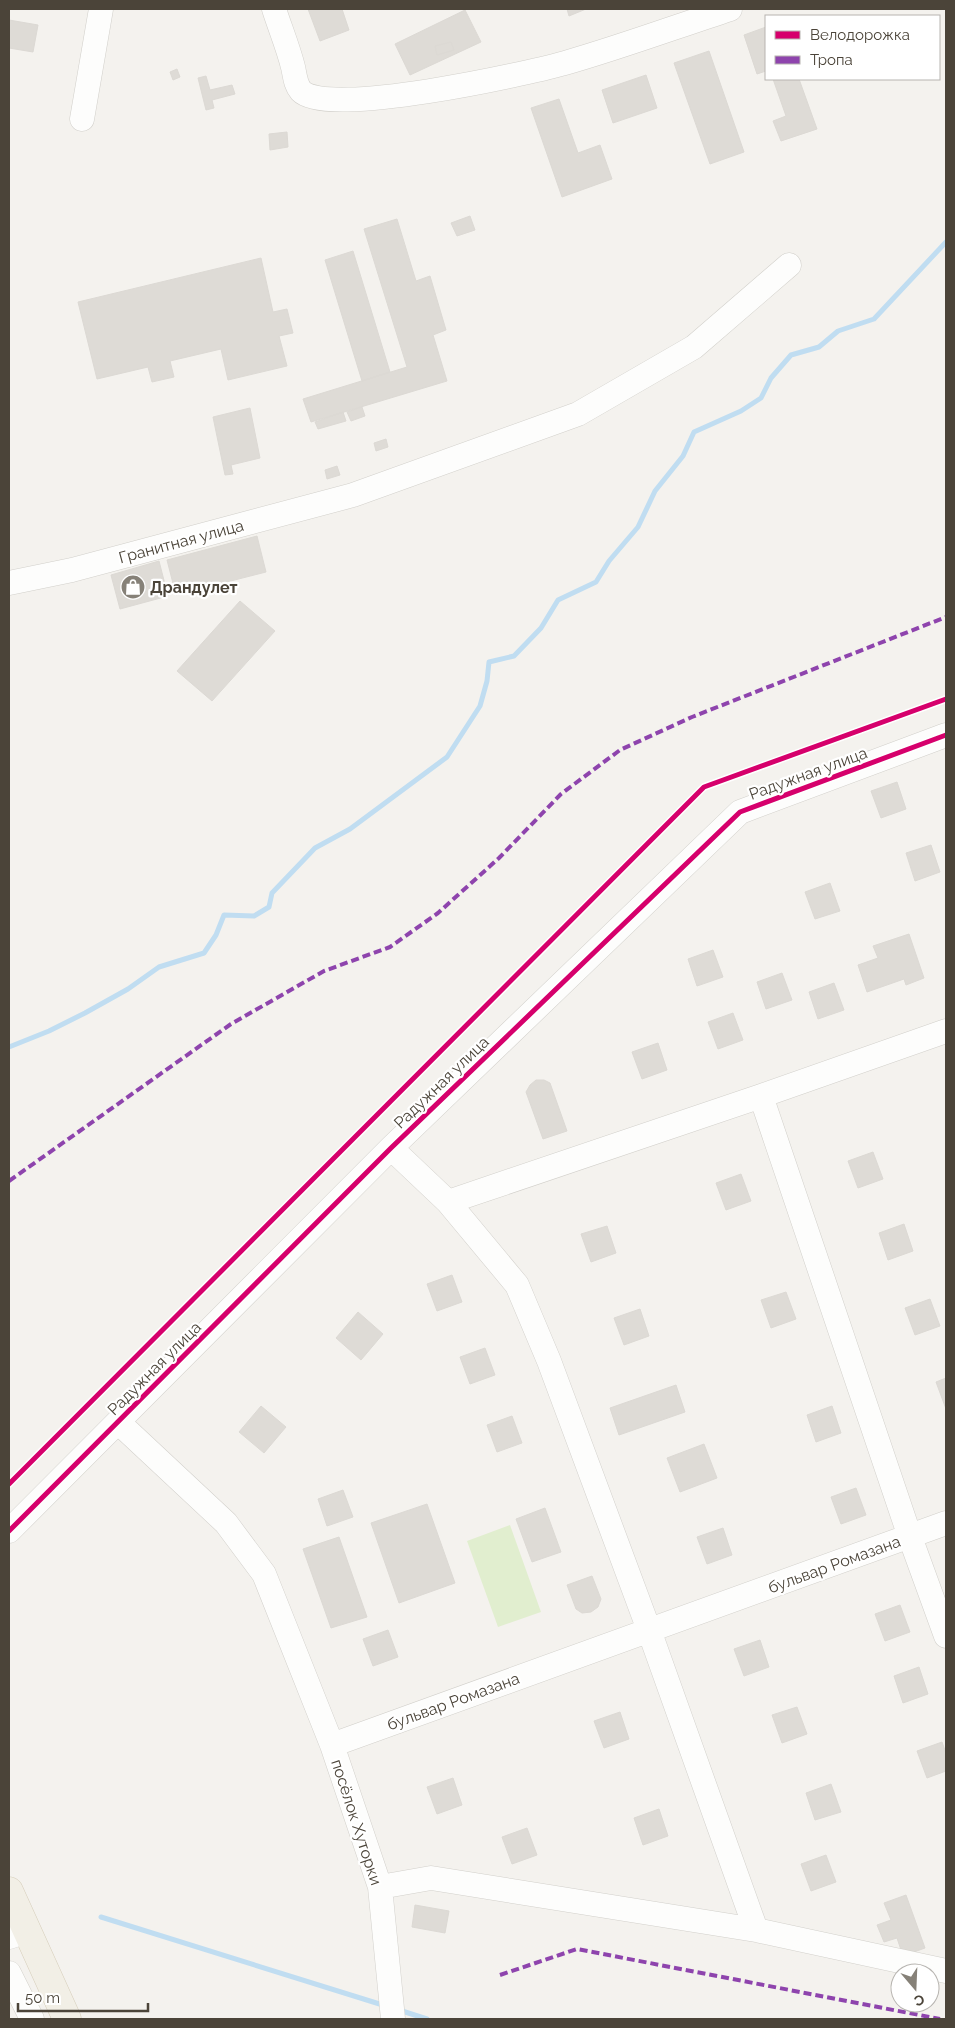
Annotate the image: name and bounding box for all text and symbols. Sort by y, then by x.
legend [765,15,940,80]
text: Велодорожка [810,26,910,44]
text: Тропа [810,51,853,69]
street label: Гранитная улица [117,516,246,567]
shop icon: Драндулет [120,574,146,600]
place label: Драндулет [150,578,238,597]
street label: Радужная улица [746,743,870,804]
street label: Радужная улица [390,1032,493,1132]
street label: Радужная улица [104,1318,205,1419]
street label: бульвар Ромазана [765,1532,903,1597]
street label: бульвар Ромазана [384,1669,522,1734]
street label: посёлок Хуторки [327,1757,386,1888]
north arrow [890,1963,940,2013]
scale bar [18,1980,148,2012]
text: 50 m [25,1989,60,2007]
text: С [912,1991,926,2010]

